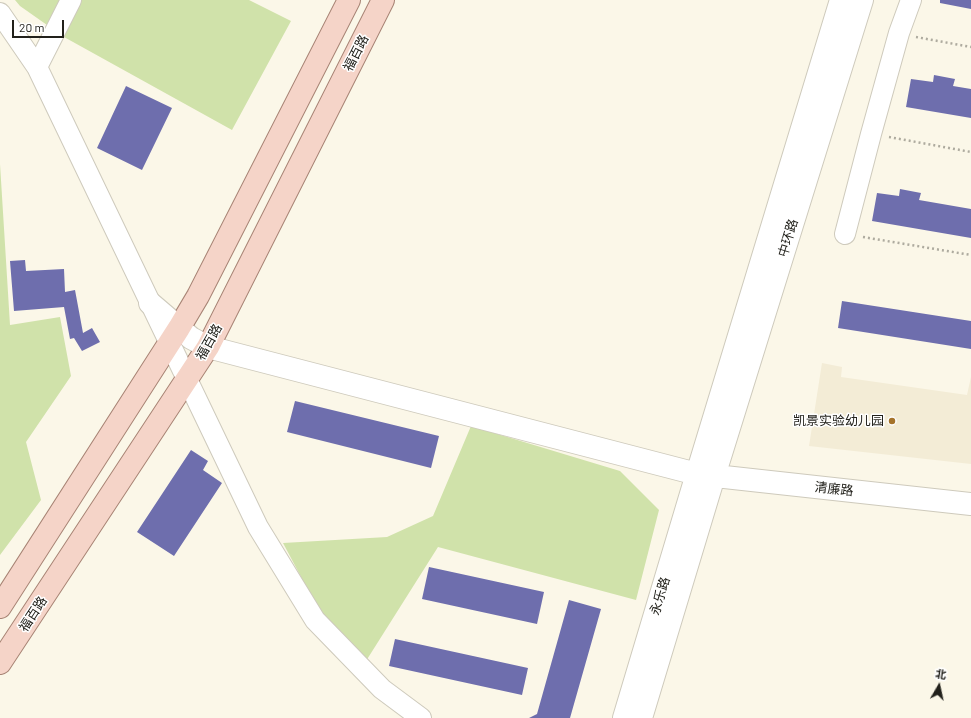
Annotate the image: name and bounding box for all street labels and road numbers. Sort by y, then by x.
street label: 福百路 [340,32,372,74]
street label: 中环路 [775,217,801,259]
street label: 福百路 [193,321,225,363]
street label: 清廉路 [814,479,854,499]
street label: 永乐路 [647,575,673,617]
street label: 福百路 [16,593,50,635]

